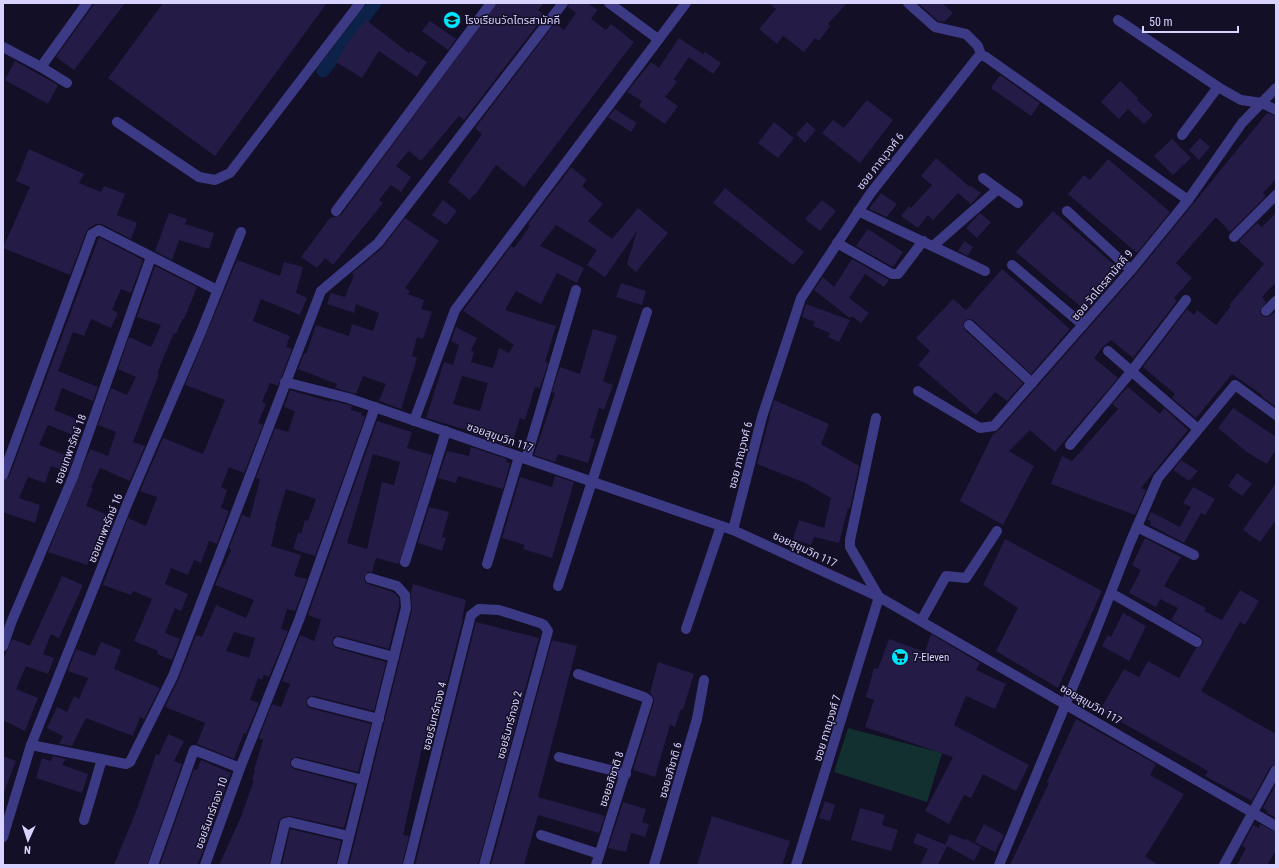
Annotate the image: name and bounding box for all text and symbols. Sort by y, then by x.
scale bar [1143,8,1238,34]
school or university icon: โรงเรียนวัดไตรสามัคคี [442,10,462,30]
place label: โรงเรียนวัดไตรสามัคคี [465,14,560,27]
text: 50 m [1149,15,1173,29]
street label: ซอย ภาณุวงศ์ 6 [854,130,907,192]
street label: ซอย วัดไตรสามัคคี 9 [1069,247,1136,323]
street label: ซอยเทพารักษ์ 18 [52,412,89,486]
street label: ซอยสุขุมวิท 117 [465,420,535,455]
street label: ซอย ภาณุวงศ์ 6 [726,420,755,490]
street label: ซอยเทพารักษ์ 16 [86,492,125,565]
street label: ซอยสุขุมวิท 117 [771,529,839,570]
supermarket icon: 7-Eleven [890,647,910,667]
place label: 7-Eleven [913,651,949,664]
street label: ซอยรินทร์ทอง 4 [420,680,449,752]
street label: ซอยสุขุมวิท 117 [1058,682,1124,727]
street label: ซอยรินทร์ทอง 2 [494,690,525,761]
street label: ซอย ภาณุวงศ์ 7 [811,693,844,763]
street label: ซอยอภิชาติ 6 [656,741,685,800]
street label: ซอยอภิชาติ 8 [596,750,627,808]
street label: ซอยรินทร์ทอง 10 [192,775,230,851]
north arrow [8,820,48,860]
text: N [24,843,31,856]

